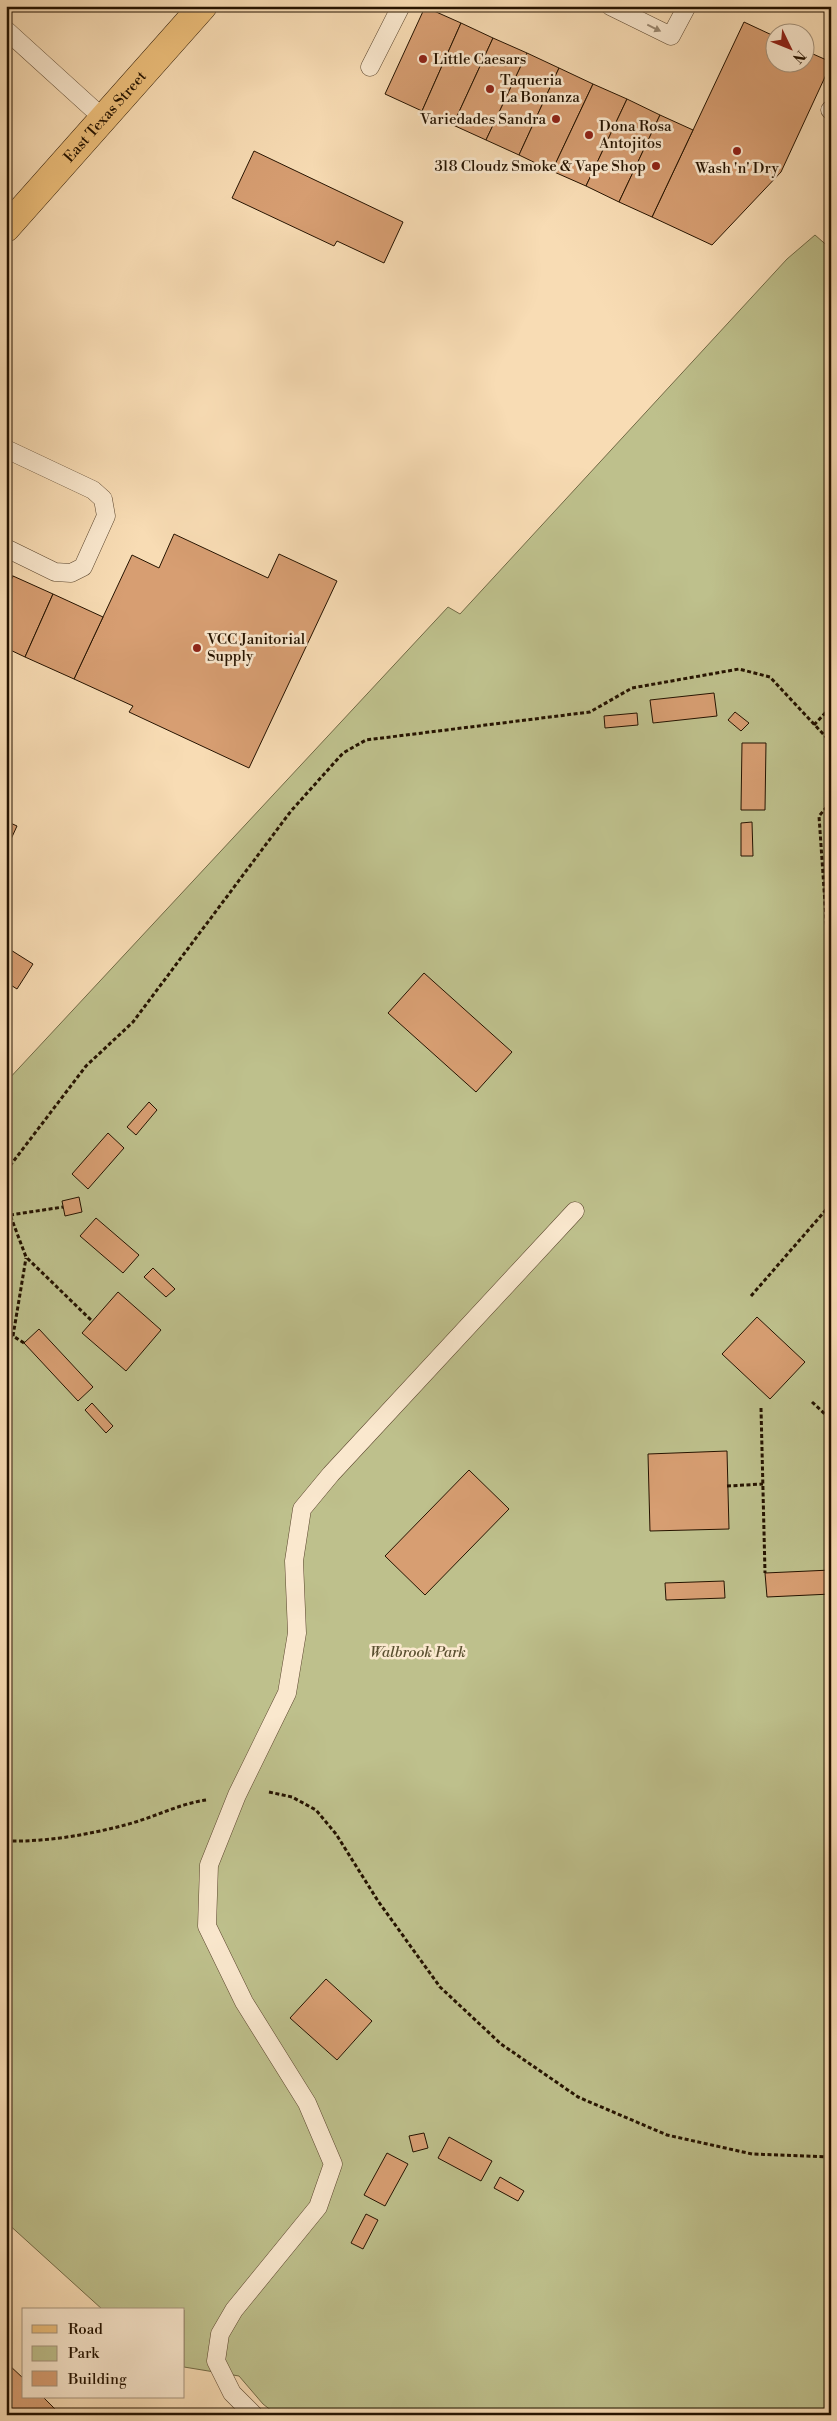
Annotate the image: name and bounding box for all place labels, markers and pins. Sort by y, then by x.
place label: Little Caesars [433,50,526,69]
marker: Little Caesars [417,53,429,65]
place label: Taqueria La Bonanza [500,71,580,107]
marker: Taqueria La Bonanza [484,83,496,95]
place label: Variedades Sandra [419,110,546,129]
marker: Variedades Sandra [550,113,562,125]
place label: Dona Rosa Antojitos [598,117,672,153]
marker: Dona Rosa Antojitos [583,129,595,141]
marker: Wash 'n' Dry [731,145,743,157]
place label: 318 Cloudz Smoke & Vape Shop [434,157,646,176]
place label: Wash 'n' Dry [694,159,779,178]
marker: 318 Cloudz Smoke & Vape Shop [650,160,662,172]
place label: VCC Janitorial Supply [206,630,306,666]
marker: VCC Janitorial Supply [191,642,203,654]

